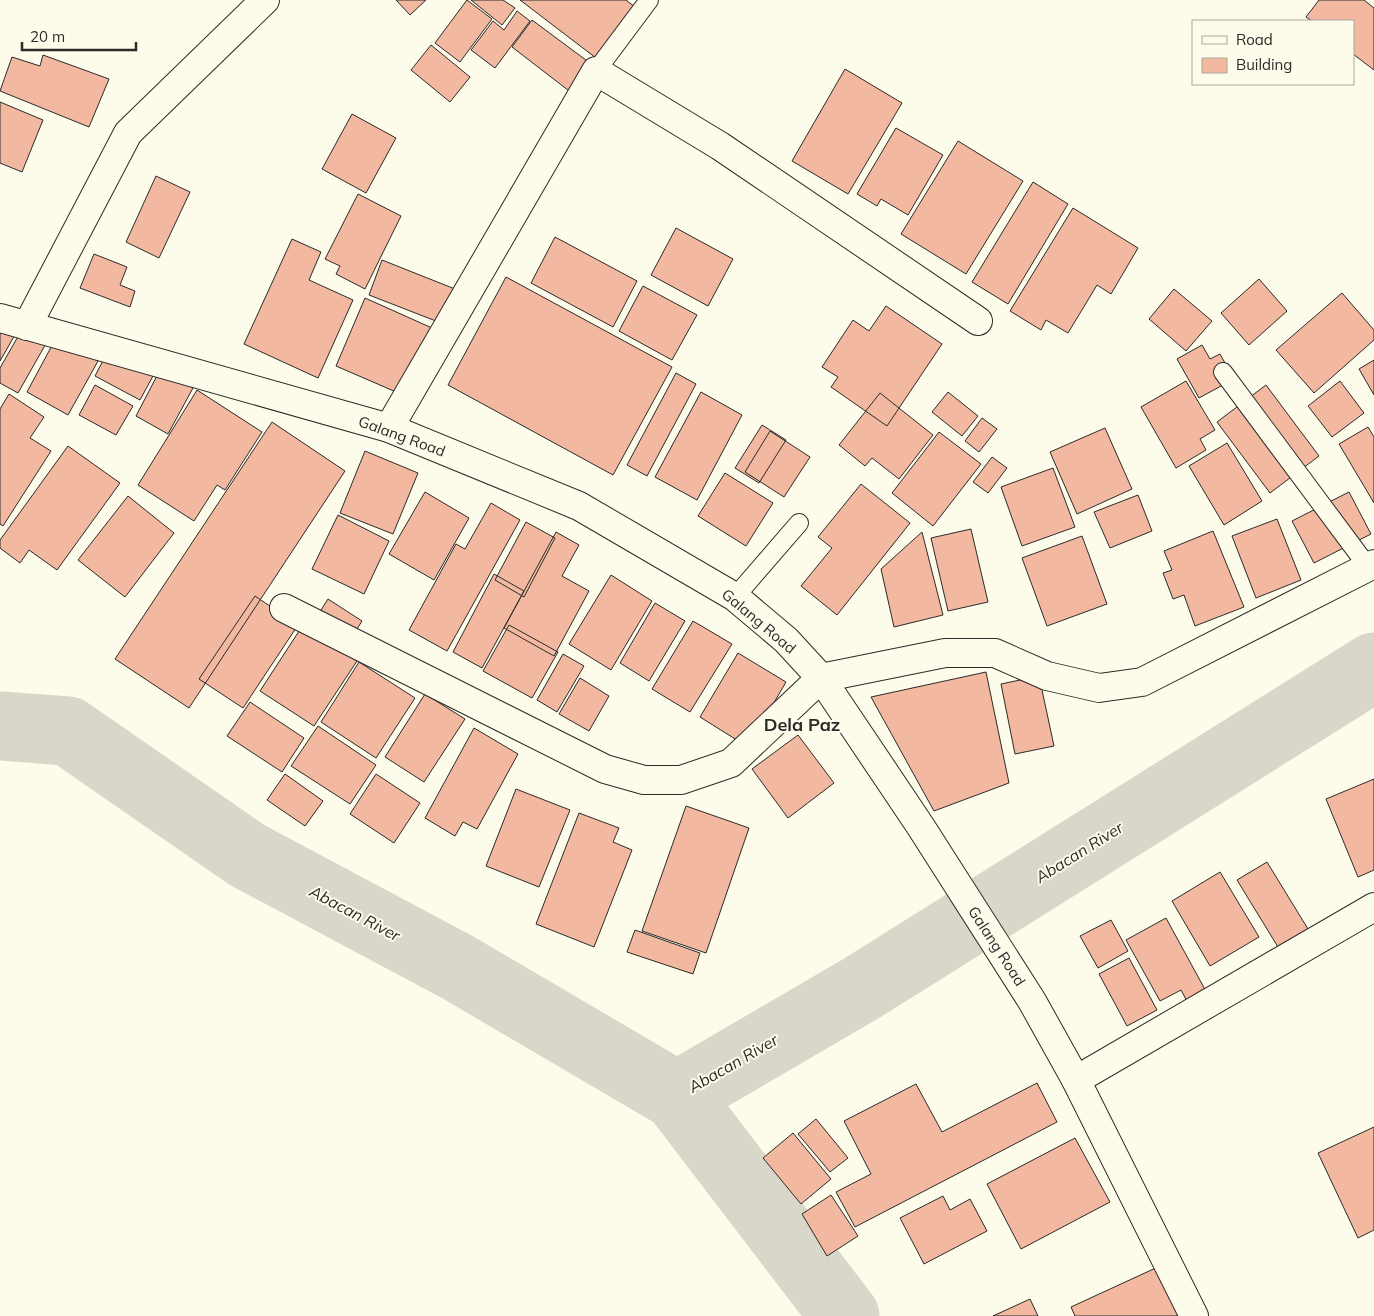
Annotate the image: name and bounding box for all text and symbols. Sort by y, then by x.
scale bar [22,20,136,52]
legend [1192,20,1354,85]
text: 20 m [30,27,65,46]
text: Road [1236,30,1273,49]
text: Building [1236,55,1292,74]
street label: Galang Road [356,412,448,460]
street label: Galang Road [718,584,800,658]
district label: Dela Paz [764,713,840,736]
water label: Abacan River [1031,816,1128,887]
water label: Abacan River [305,880,405,946]
street label: Galang Road [964,903,1030,989]
water label: Abacan River [684,1029,782,1097]

